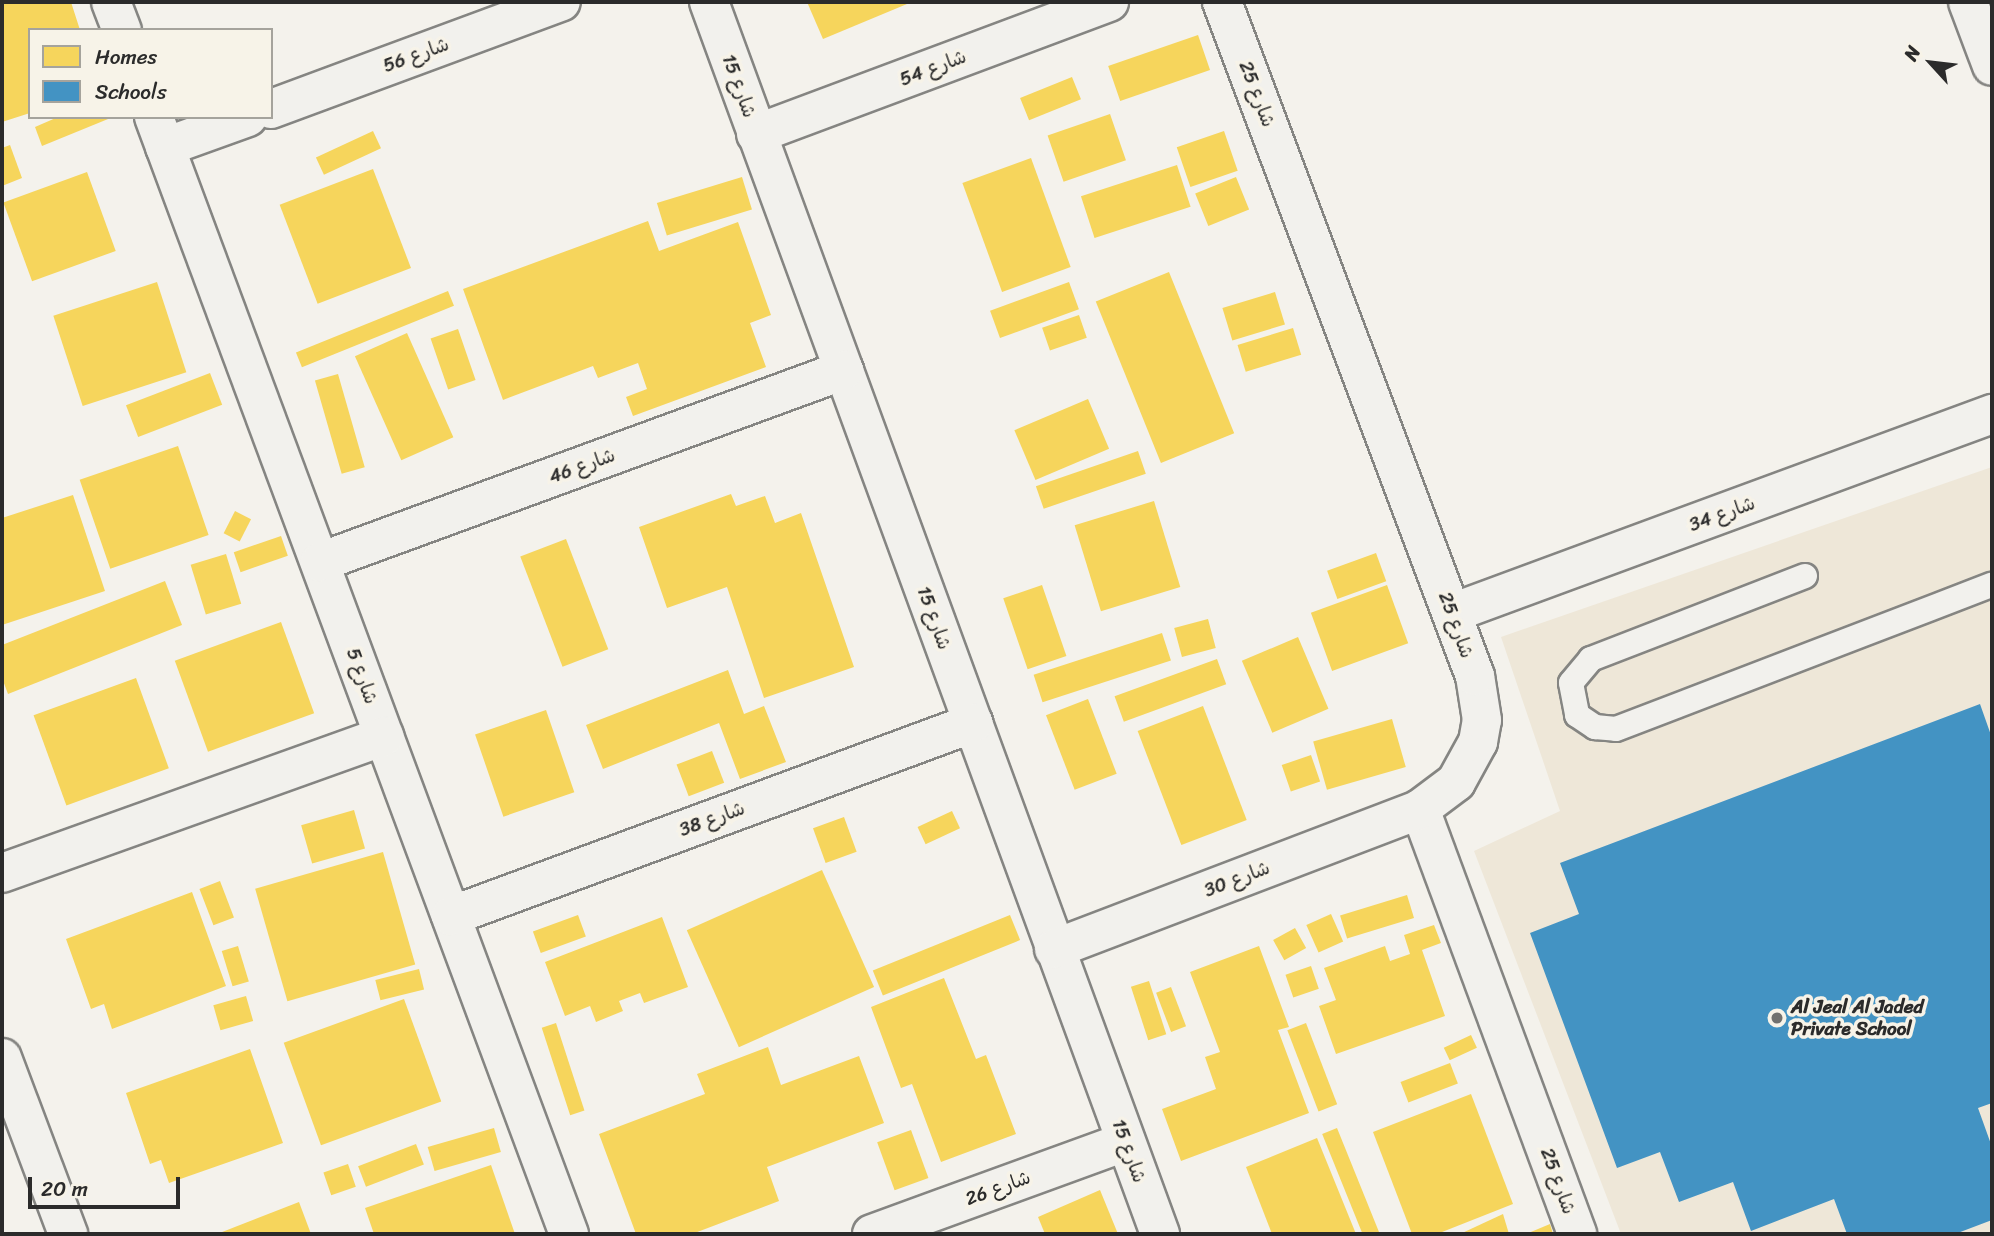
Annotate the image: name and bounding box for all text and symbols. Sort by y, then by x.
legend [28,28,273,119]
north arrow [1896,28,1966,98]
street label: شارع 56 [380,33,452,77]
text: Homes [95,38,157,76]
text: N [1894,40,1930,67]
street label: شارع 54 [896,45,970,91]
street label: شارع 15 [717,51,761,121]
street label: شارع 25 [1234,58,1280,130]
text: Schools [95,73,167,111]
street label: شارع 46 [546,444,618,488]
street label: شارع 34 [1686,492,1758,536]
street label: شارع 15 [912,583,956,653]
street label: شارع 25 [1434,589,1478,661]
street label: شارع 5 [341,645,383,707]
street label: شارع 38 [676,797,748,841]
street label: شارع 30 [1201,856,1273,902]
place label: Al Jeal Al Jaded Private School [1791,996,1923,1040]
marker: Al Jeal Al Jaded Private School [1769,1010,1785,1026]
street label: شارع 15 [1107,1116,1151,1186]
street label: شارع 25 [1536,1145,1580,1217]
scale bar [32,1162,184,1206]
street label: شارع 26 [962,1166,1034,1210]
text: 20 m [41,1170,88,1208]

